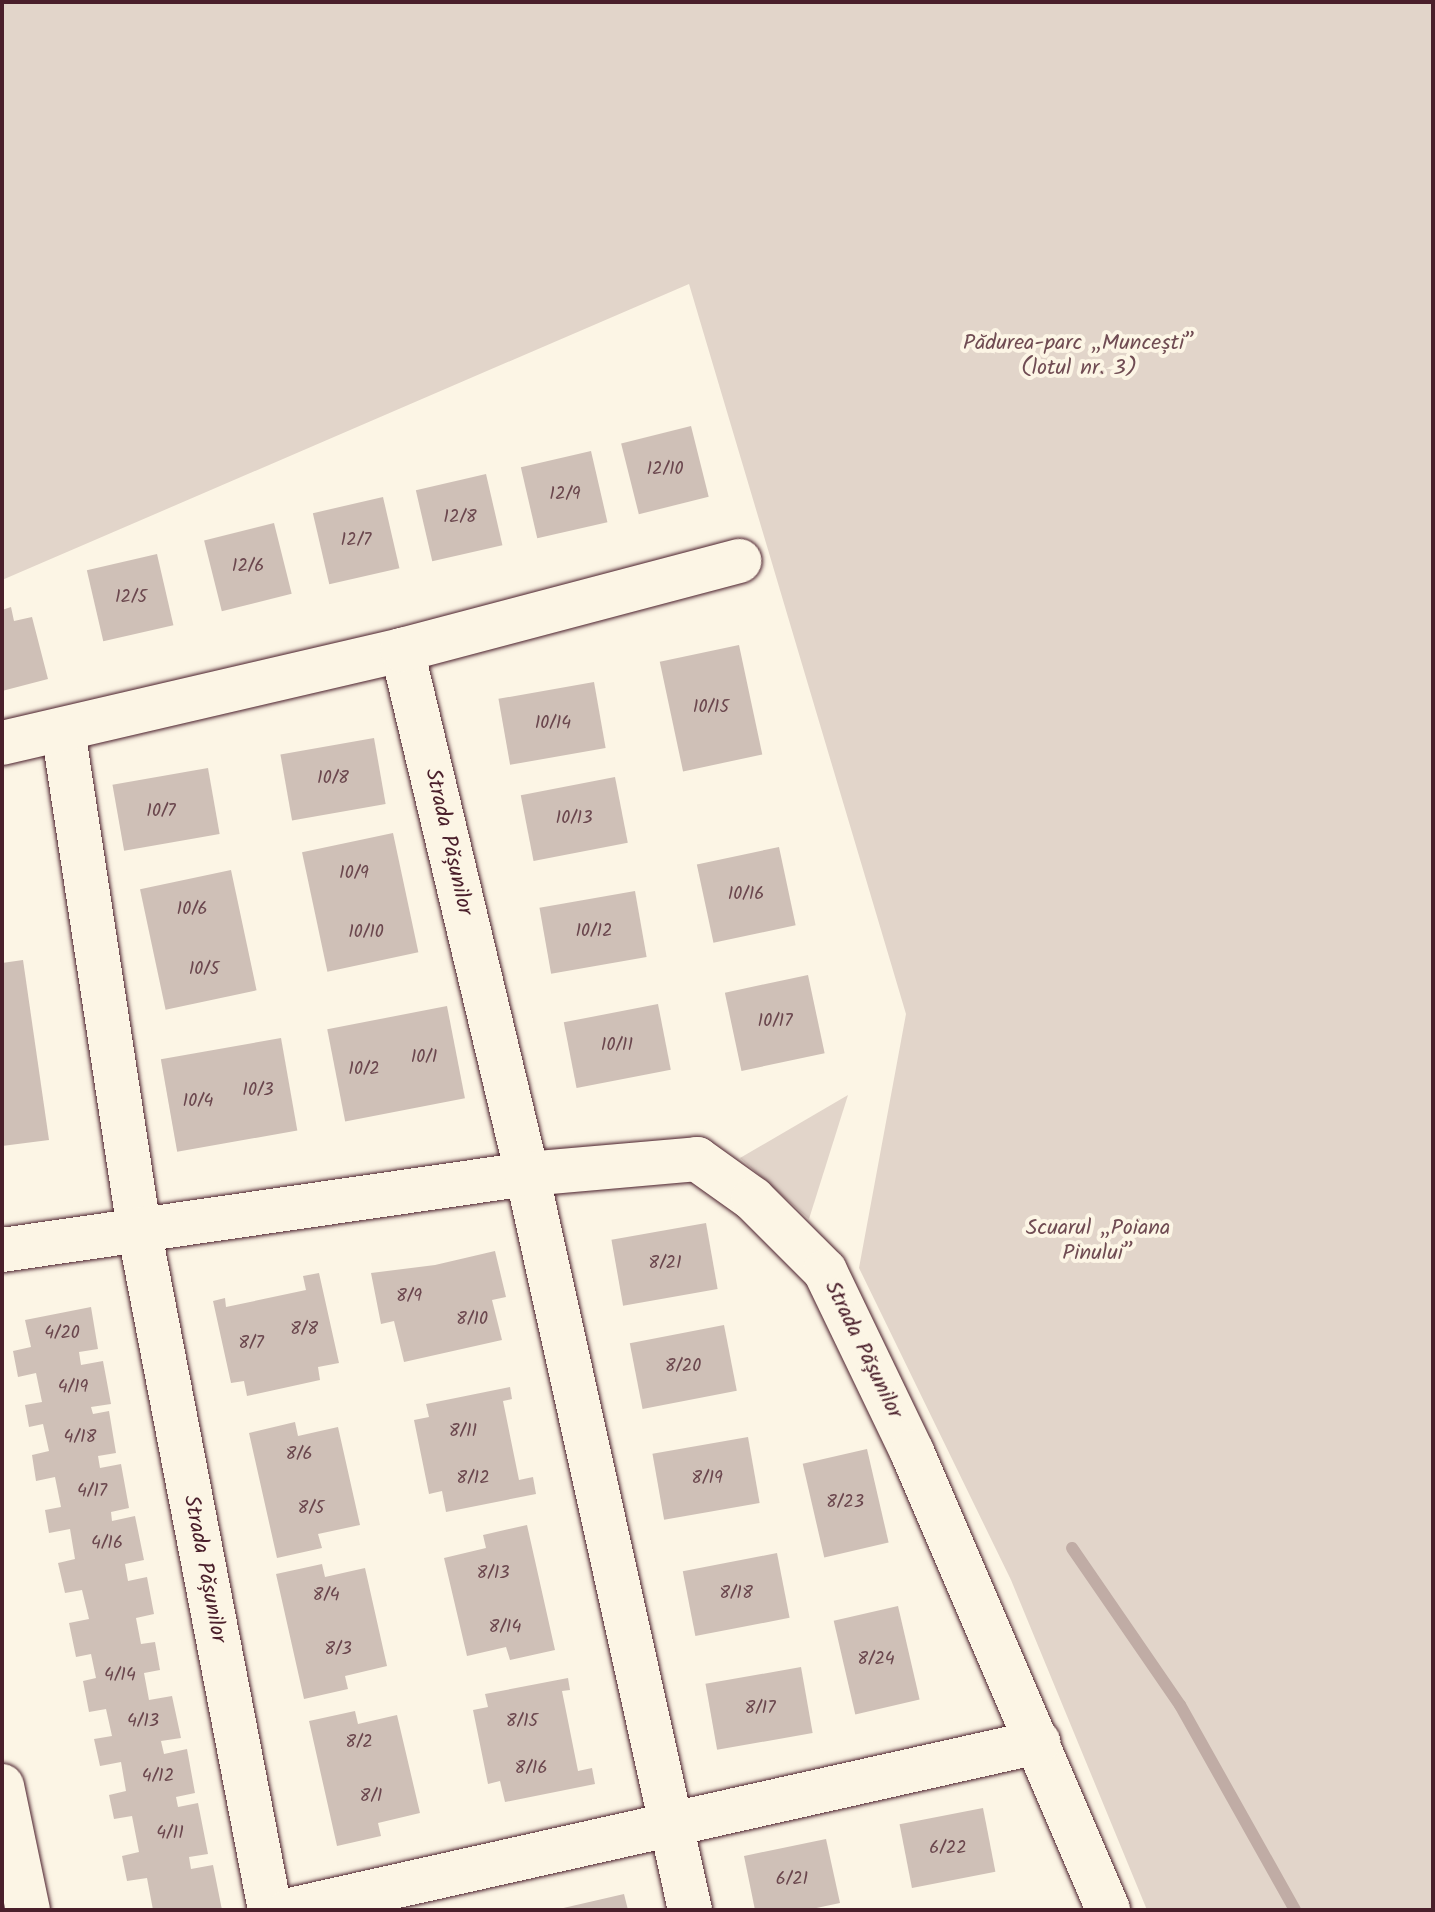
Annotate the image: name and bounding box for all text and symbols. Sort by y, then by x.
park label: Pădurea-parc „Muncești” (lotul nr. 3) [963,330,1195,382]
house number: 12/10 [646,459,684,481]
house number: 12/9 [549,484,581,506]
house number: 12/8 [443,507,477,529]
house number: 12/7 [341,530,371,552]
house number: 12/6 [232,556,264,578]
house number: 12/5 [115,587,147,609]
house number: 10/15 [693,697,729,719]
house number: 10/14 [535,713,571,735]
street label: Strada Pășunilor [418,766,478,918]
house number: 10/8 [317,768,349,790]
house number: 10/7 [146,801,176,823]
house number: 10/13 [556,808,592,830]
house number: 10/9 [339,863,369,885]
house number: 10/16 [728,884,764,906]
house number: 10/6 [176,899,208,921]
house number: 10/12 [575,921,613,943]
house number: 10/10 [348,922,384,944]
house number: 10/5 [189,959,219,981]
house number: 10/17 [758,1011,792,1033]
house number: 10/11 [601,1035,633,1057]
house number: 10/1 [411,1047,437,1069]
house number: 10/2 [348,1059,380,1081]
house number: 10/3 [242,1080,274,1102]
house number: 10/4 [183,1091,213,1113]
park label: Scuarul „Poiana Pinului” [1026,1215,1170,1266]
house number: 8/21 [648,1253,682,1275]
street label: Strada Pășunilor [818,1277,908,1423]
house number: 8/9 [396,1286,422,1308]
house number: 8/10 [456,1309,488,1331]
house number: 8/8 [290,1319,318,1341]
house number: 4/20 [44,1323,80,1345]
house number: 8/7 [238,1333,264,1355]
house number: 8/20 [665,1356,701,1378]
house number: 4/19 [58,1377,88,1399]
house number: 8/11 [449,1421,477,1443]
house number: 4/18 [64,1427,96,1449]
house number: 8/6 [285,1444,313,1466]
house number: 8/12 [456,1468,490,1490]
house number: 8/19 [691,1468,723,1490]
house number: 4/17 [77,1481,107,1503]
house number: 8/23 [826,1492,864,1514]
street label: Strada Pășunilor [177,1493,231,1645]
house number: 8/5 [298,1498,324,1520]
house number: 4/16 [91,1533,123,1555]
house number: 8/13 [476,1563,510,1585]
house number: 8/18 [719,1583,753,1605]
house number: 8/4 [312,1585,340,1607]
house number: 8/14 [489,1617,521,1639]
house number: 8/3 [324,1639,352,1661]
house number: 8/24 [857,1649,895,1671]
house number: 4/14 [104,1665,136,1687]
house number: 8/17 [744,1698,776,1720]
house number: 4/13 [127,1711,159,1733]
house number: 8/15 [506,1711,538,1733]
house number: 8/2 [345,1732,373,1754]
house number: 8/16 [515,1758,547,1780]
house number: 4/12 [142,1766,174,1788]
house number: 8/1 [360,1786,382,1808]
house number: 4/11 [156,1823,184,1845]
house number: 6/22 [929,1838,967,1860]
house number: 6/21 [776,1869,808,1891]

